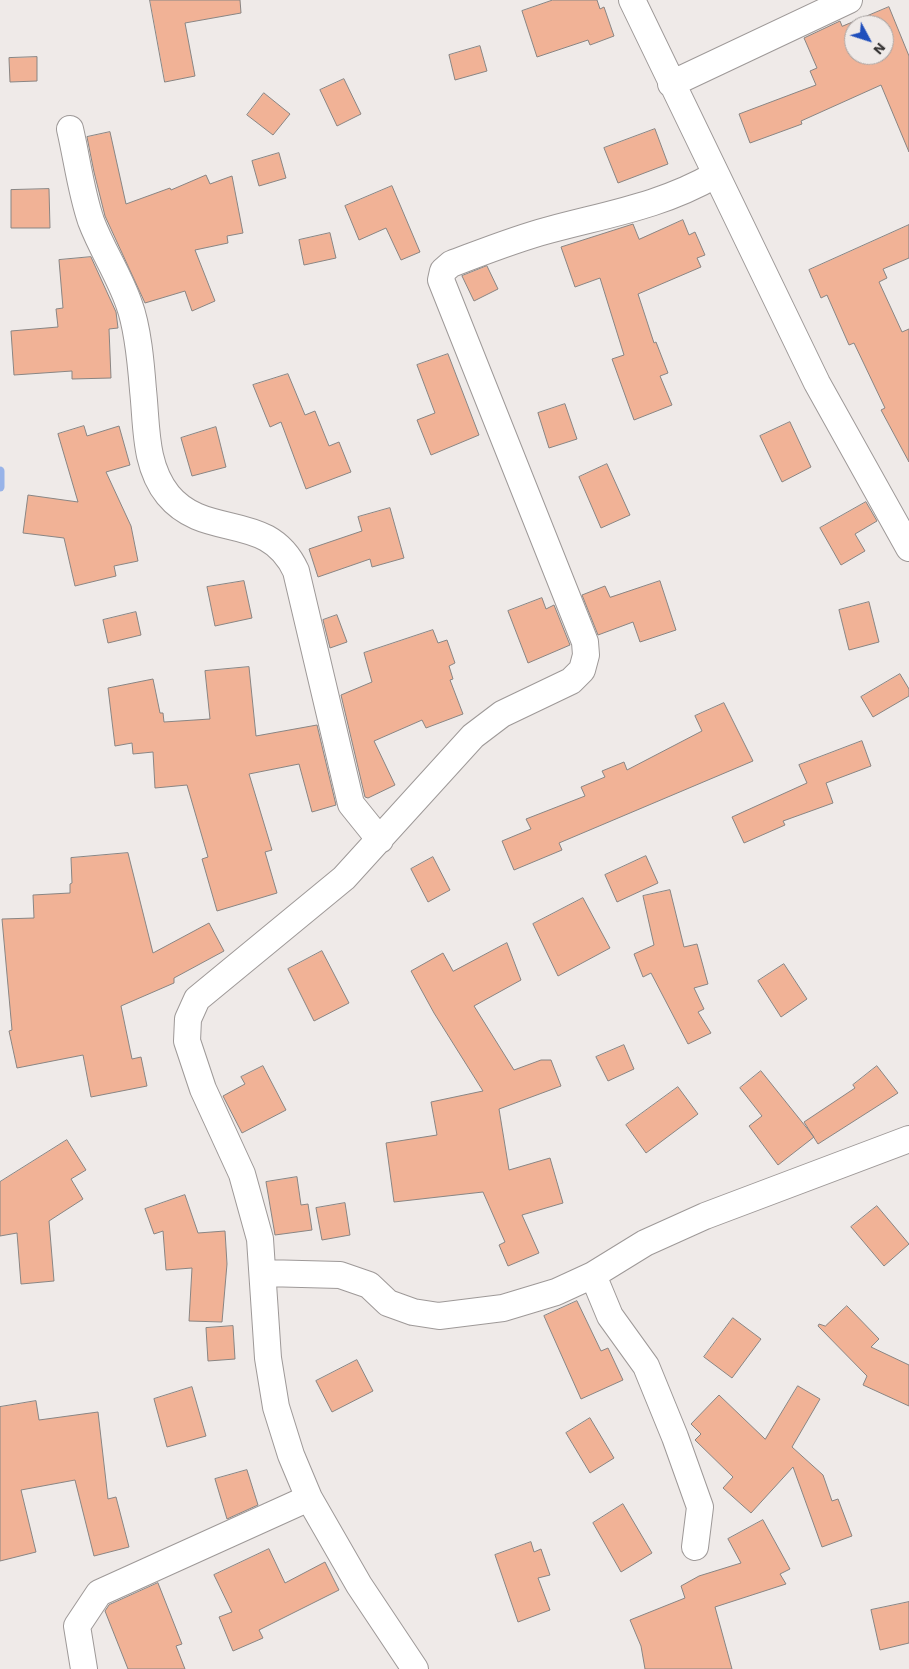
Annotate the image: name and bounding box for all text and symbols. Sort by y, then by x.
north arrow [844,15,894,65]
text: N [870,40,889,58]

